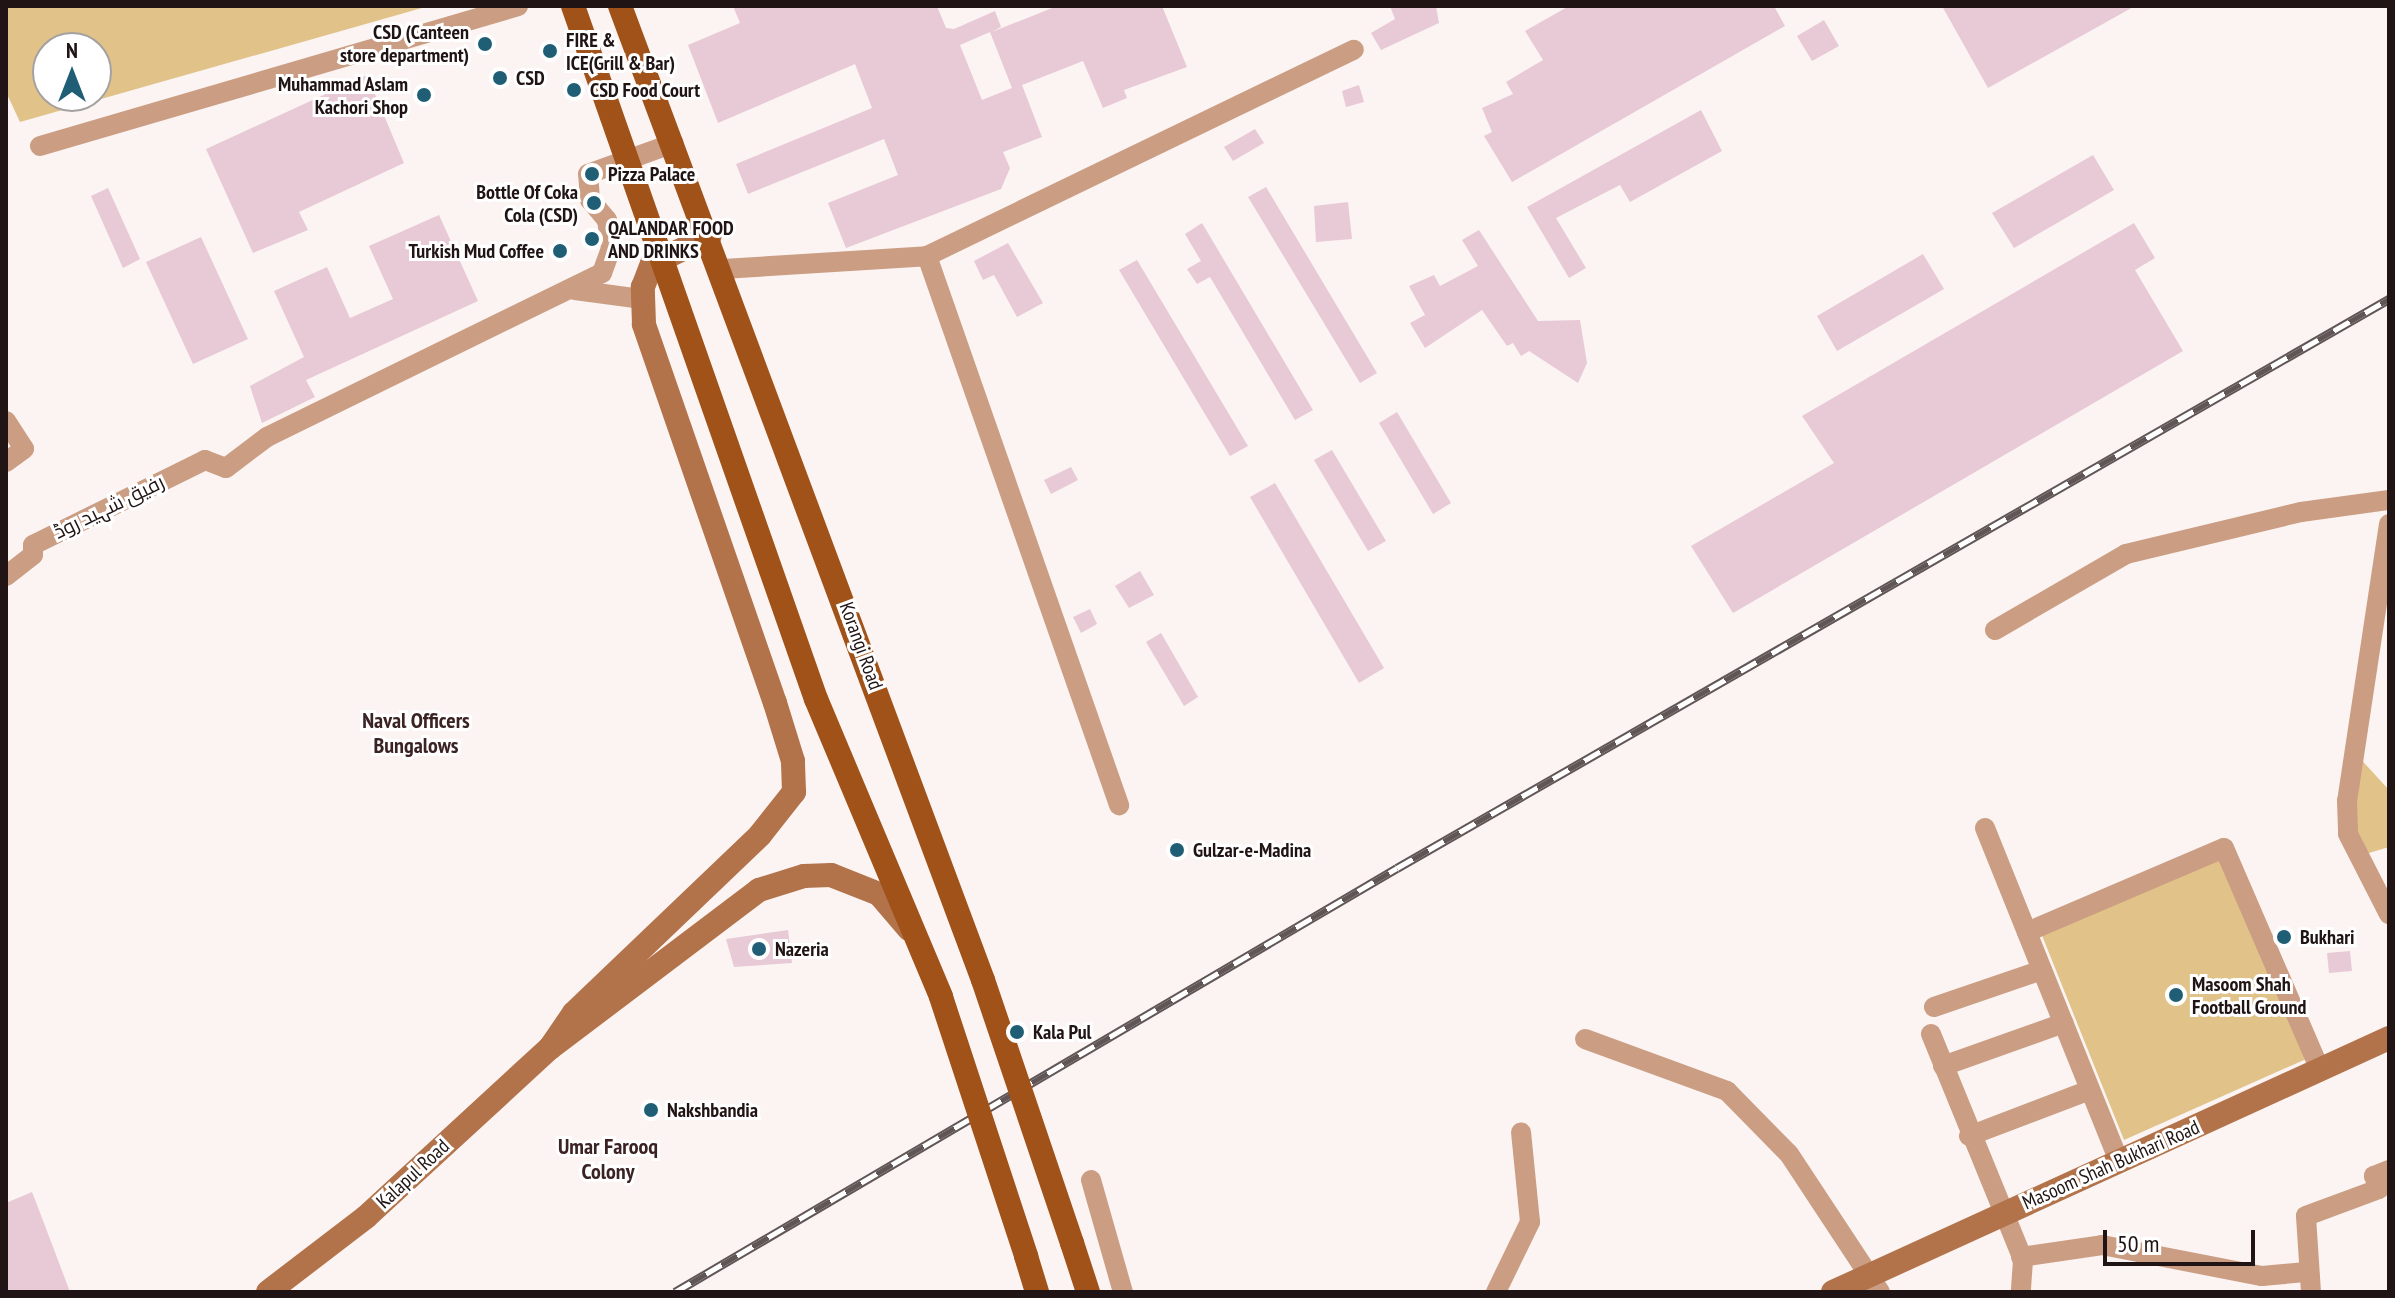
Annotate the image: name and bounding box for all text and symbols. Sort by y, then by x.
place label: CSD (Canteen store department) [340,20,469,67]
place label: FIRE & ICE(Grill & Bar) [566,28,675,75]
north arrow [32,32,112,112]
marker: CSD (Canteen store department) [476,35,494,53]
text: N [66,36,78,64]
marker: FIRE & ICE(Grill & Bar) [541,42,559,60]
place label: CSD [516,66,545,90]
marker: CSD [491,69,509,87]
place label: Muhammad Aslam Kachori Shop [277,72,408,119]
place label: CSD Food Court [590,78,700,102]
marker: CSD Food Court [565,81,583,99]
marker: Muhammad Aslam Kachori Shop [415,86,433,104]
place label: Pizza Palace [608,162,695,186]
marker: Pizza Palace [583,165,601,183]
place label: Bottle Of Coka Cola (CSD) [476,180,578,227]
marker: Bottle Of Coka Cola (CSD) [585,194,603,212]
place label: QALANDAR FOOD AND DRINKS [608,216,734,263]
marker: QALANDAR FOOD AND DRINKS [583,230,601,248]
place label: Turkish Mud Coffee [408,239,544,263]
marker: Turkish Mud Coffee [551,242,569,260]
street label: رفیق شہید روڈ [50,470,168,544]
street label: Korangi Road [834,599,888,693]
district label: Naval Officers Bungalows [362,707,470,758]
place label: Gulzar-e-Madina [1193,838,1311,862]
marker: Gulzar-e-Madina [1168,841,1186,859]
place label: Bukhari [2300,925,2355,949]
marker: Bukhari [2275,928,2293,946]
place label: Nazeria [775,937,829,961]
marker: Nazeria [750,940,768,958]
place label: Masoom Shah Football Ground [2192,972,2307,1019]
marker: Masoom Shah Football Ground [2167,986,2185,1004]
place label: Kala Pul [1033,1020,1091,1044]
marker: Kala Pul [1008,1023,1026,1041]
place label: Nakshbandia [667,1098,758,1122]
marker: Nakshbandia [642,1101,660,1119]
street label: Masoom Shah Bukhari Road [2019,1115,2203,1215]
district label: Umar Farooq Colony [558,1133,658,1184]
street label: Kalapul Road [372,1134,454,1214]
scale bar [2107,1214,2259,1264]
text: 50 m [2117,1228,2159,1259]

